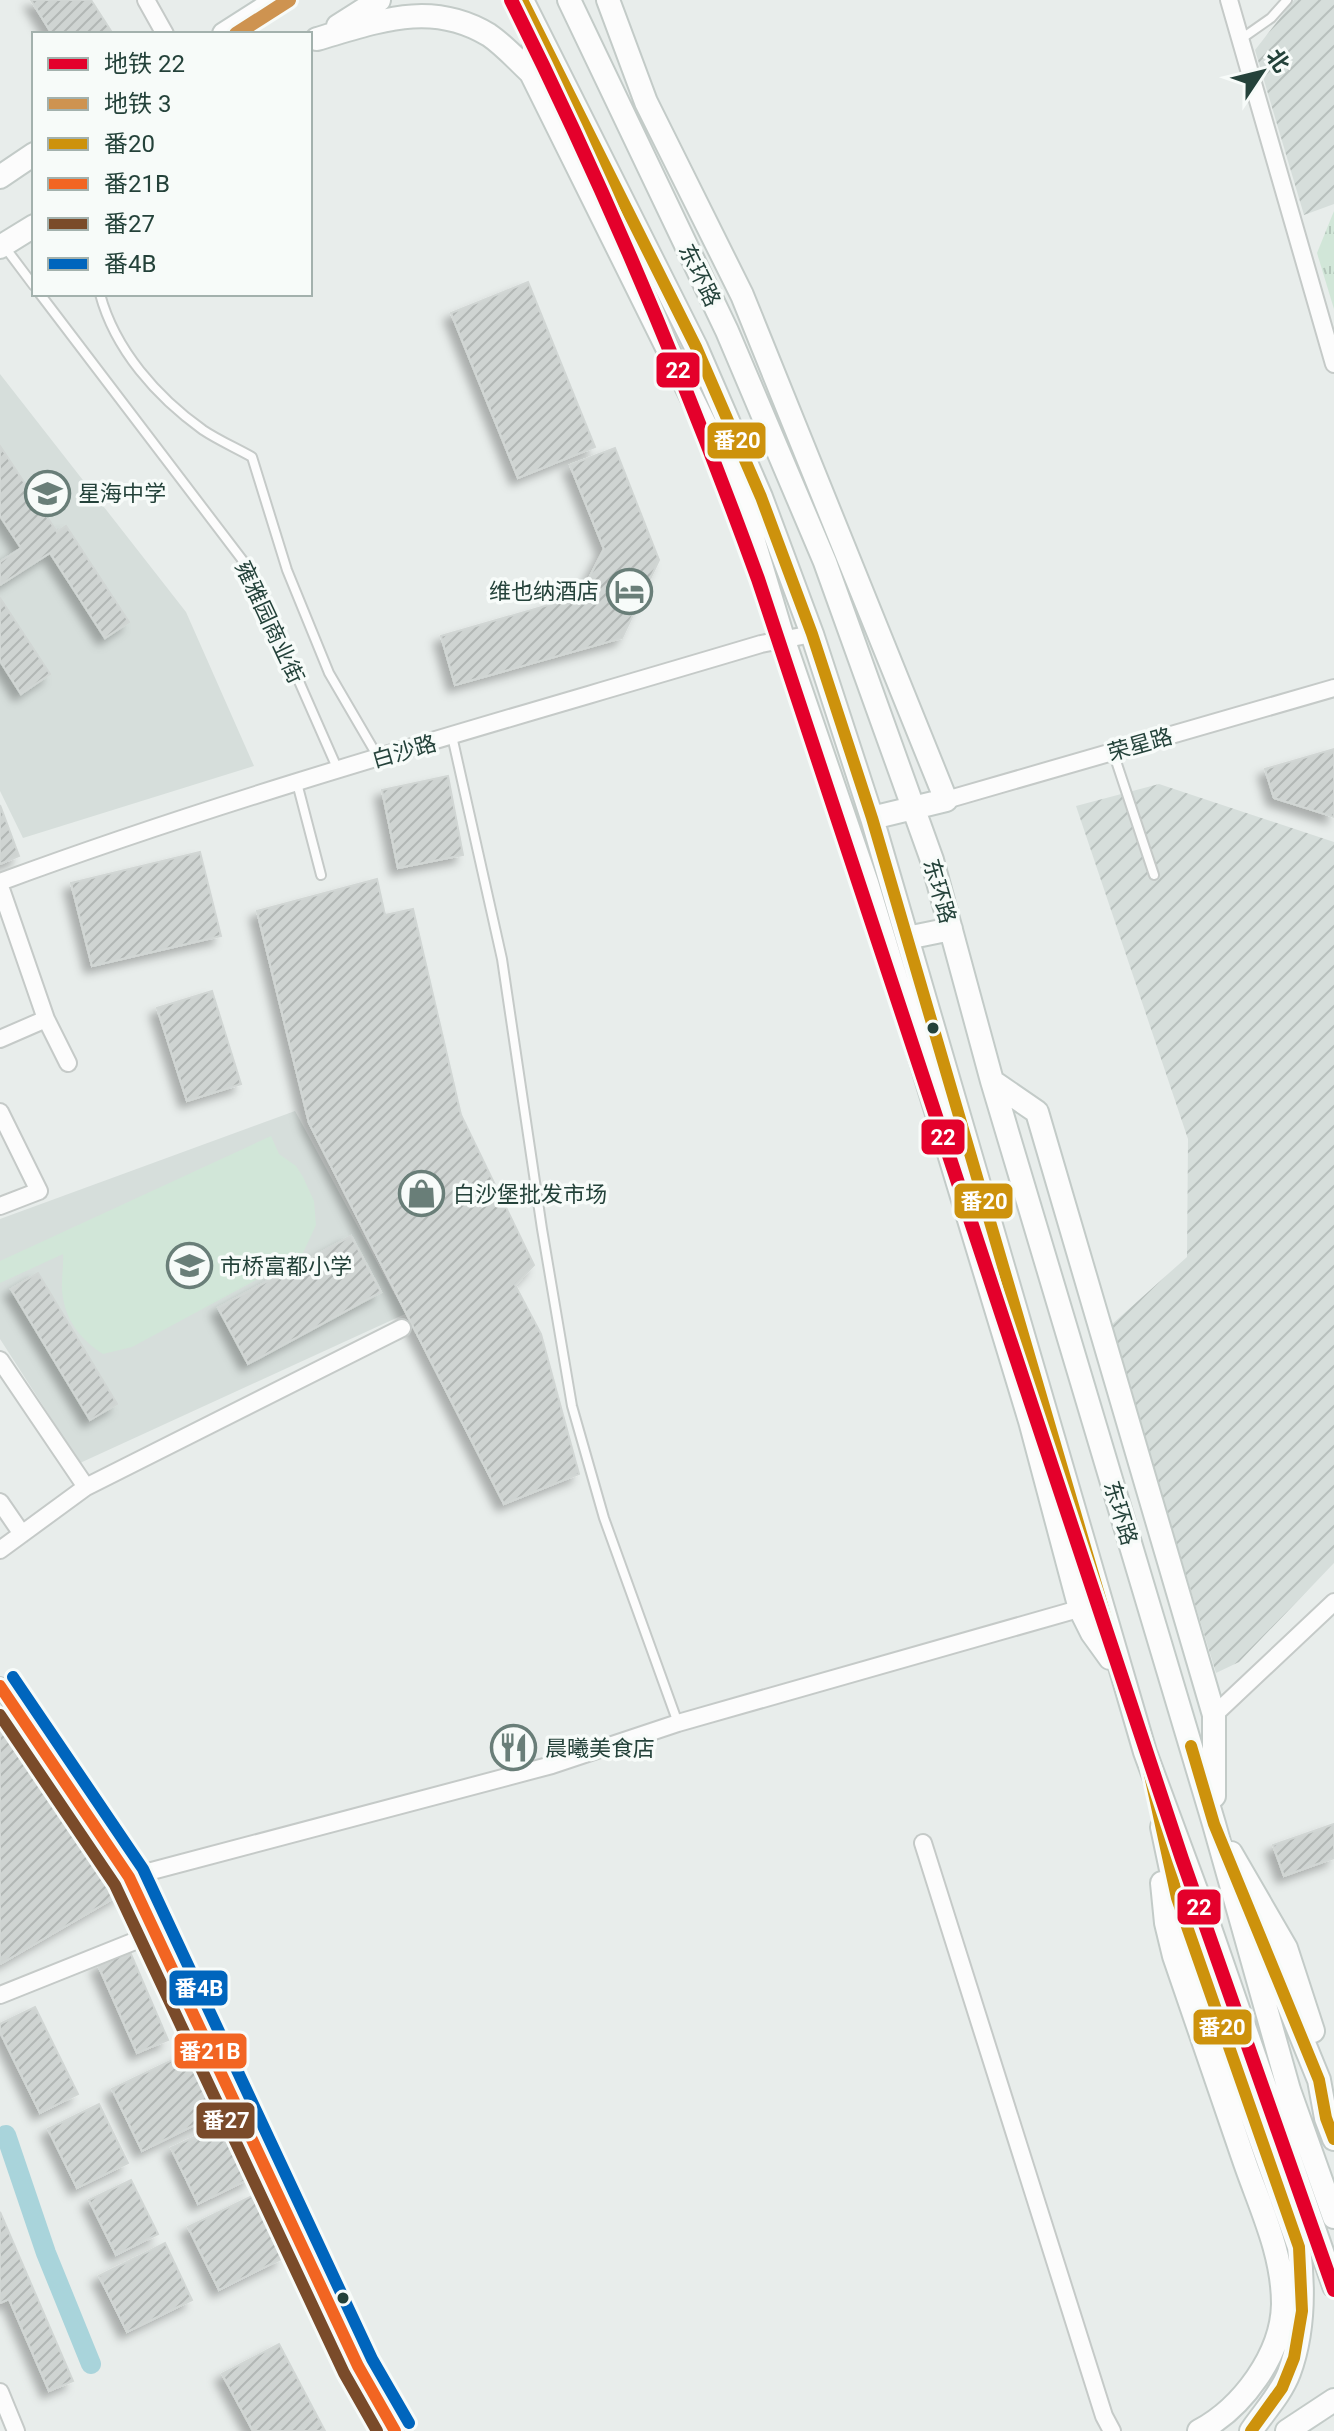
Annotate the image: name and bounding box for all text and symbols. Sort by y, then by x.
legend [32,32,312,296]
north arrow [1222,32,1302,112]
text: 北 [1261,45,1295,77]
text: 地铁 22 [104,50,185,78]
text: 地铁 3 [104,90,171,118]
text: 番20 [104,130,155,158]
text: 番21B [104,170,170,198]
text: 番27 [104,210,155,238]
street label: 东环路 [674,240,725,310]
text: 番4B [104,250,156,278]
line badge: 22 [655,351,701,389]
text: 22 [665,358,691,383]
line badge: 番20 [706,421,767,460]
text: 番20 [713,428,761,453]
school or university icon: 星海中学 [23,469,71,517]
place label: 星海中学 [78,481,166,506]
street label: 雍雅园商业街 [230,557,309,687]
hotel icon: 维也纳酒店 [606,567,654,615]
place label: 维也纳酒店 [489,579,599,604]
street label: 荣星路 [1105,723,1175,766]
street label: 白沙路 [369,730,439,773]
street label: 东环路 [918,856,961,926]
unlabelled marker [925,1020,941,1036]
line badge: 22 [920,1118,966,1156]
text: 22 [930,1125,956,1150]
shop icon: 白沙堡批发市场 [398,1170,446,1218]
place label: 白沙堡批发市场 [453,1182,607,1207]
line badge: 番20 [953,1182,1014,1220]
text: 番20 [960,1189,1008,1214]
school or university icon: 市桥富都小学 [165,1242,213,1290]
place label: 市桥富都小学 [220,1254,352,1279]
street label: 东环路 [1099,1478,1142,1548]
restaurant icon: 晨曦美食店 [490,1724,538,1772]
place label: 晨曦美食店 [545,1736,655,1761]
line badge: 22 [1176,1888,1222,1926]
text: 22 [1186,1895,1212,1920]
line badge: 番4B [168,1969,229,2007]
text: 番4B [175,1976,223,2001]
line badge: 番20 [1192,2008,1253,2046]
text: 番20 [1198,2015,1246,2040]
line badge: 番21B [173,2032,248,2070]
text: 番21B [179,2039,241,2064]
line badge: 番27 [195,2101,256,2140]
text: 番27 [202,2108,250,2133]
unlabelled marker [335,2290,351,2306]

